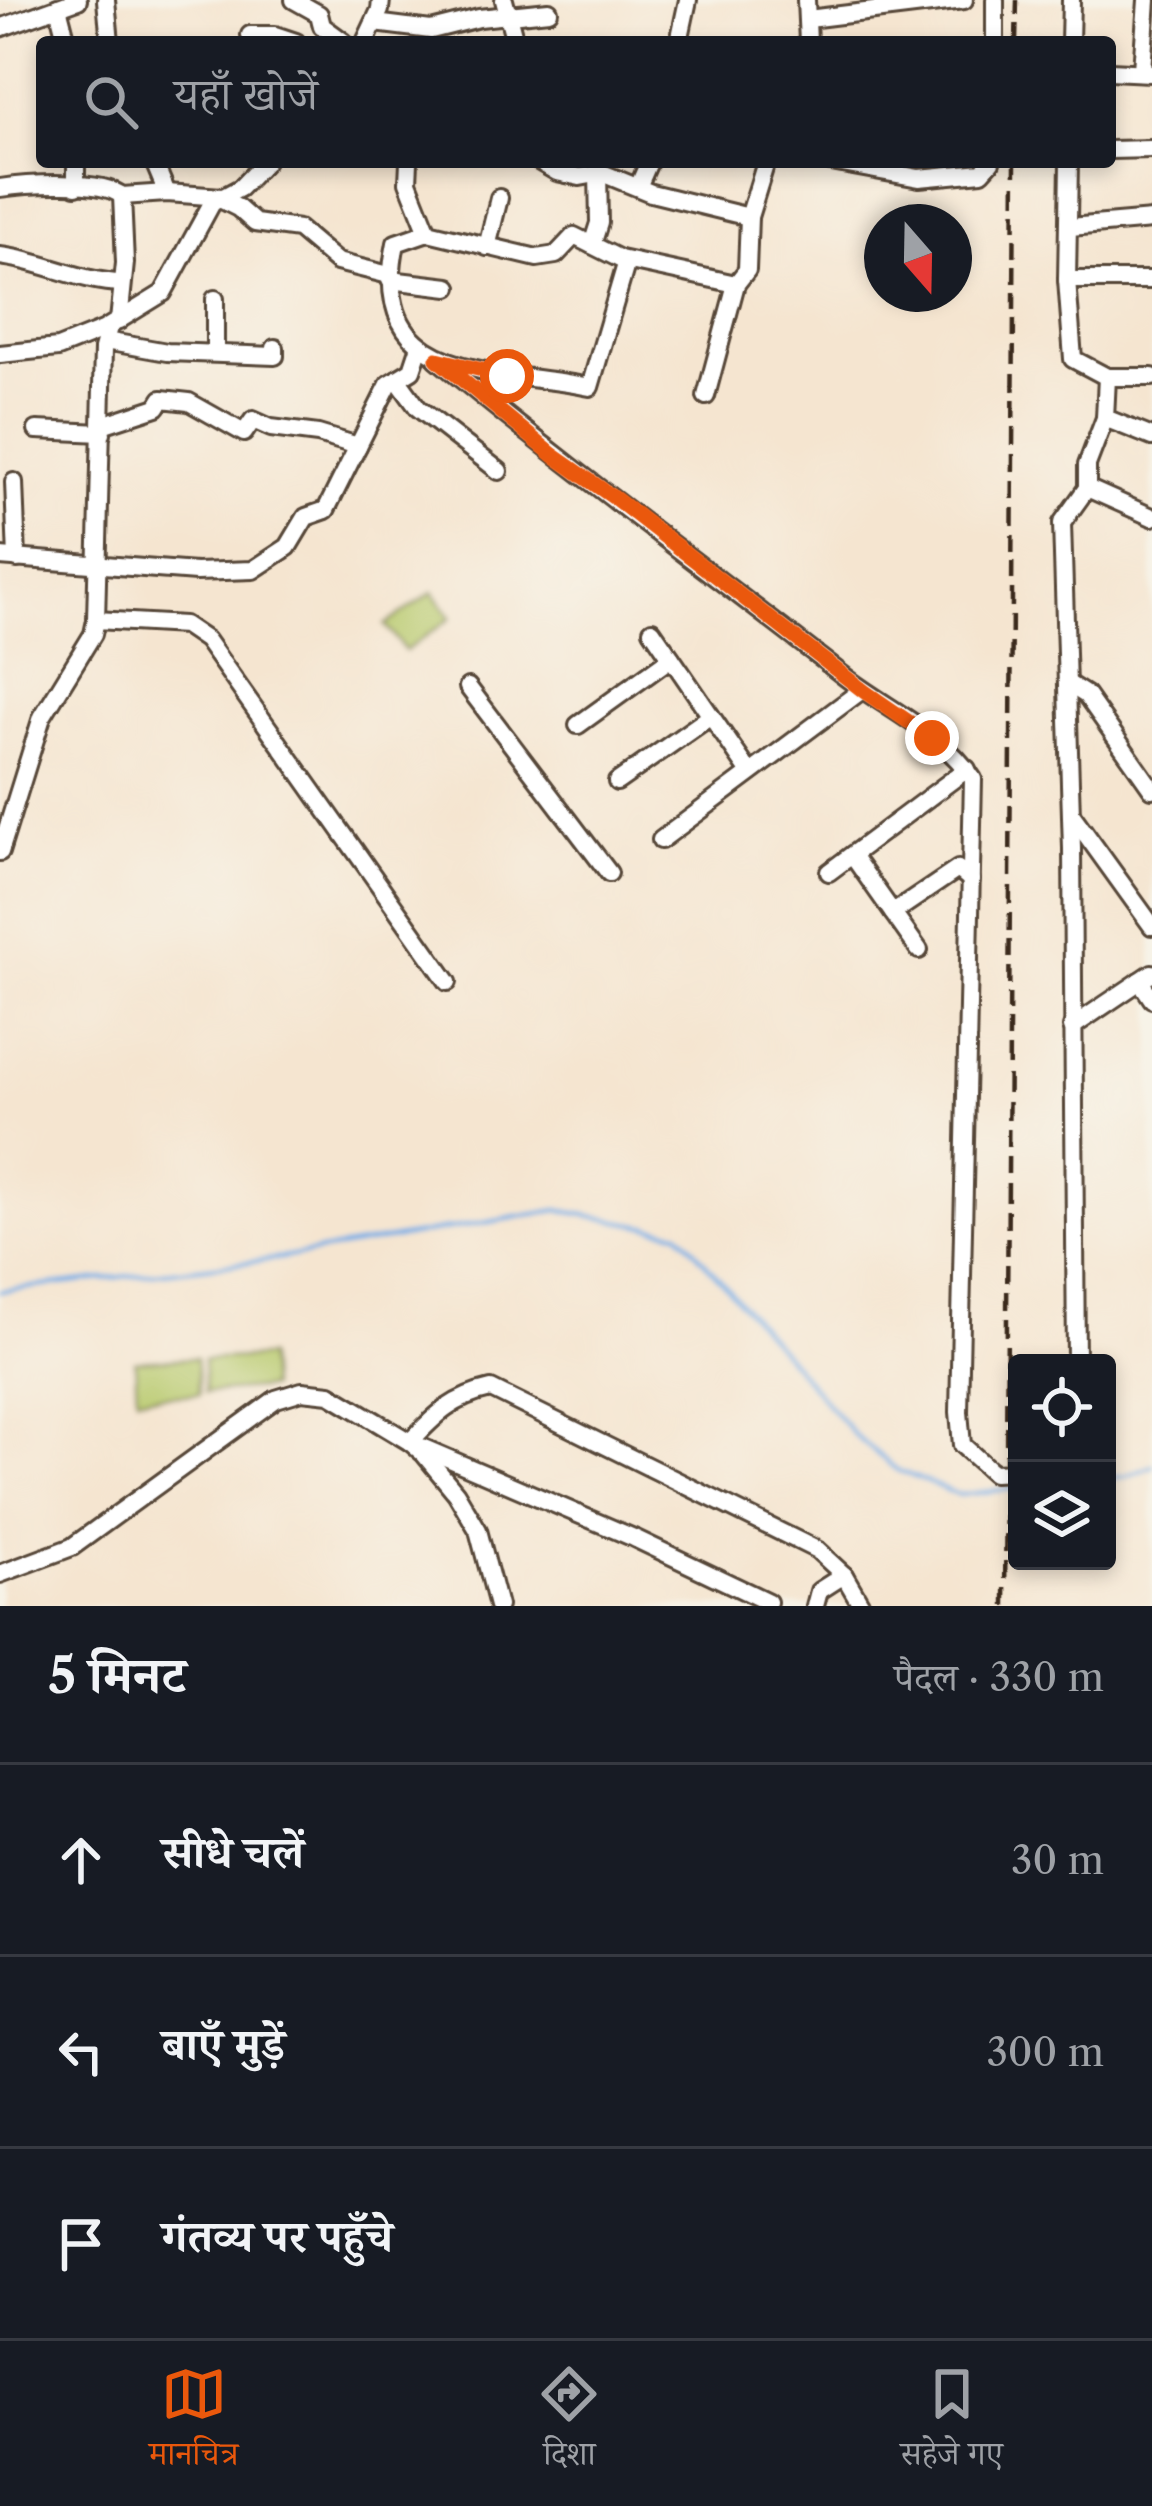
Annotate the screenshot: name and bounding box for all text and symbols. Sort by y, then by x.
search box [36,36,1116,168]
text: यहाँ खोजें [174,66,318,122]
icon: search [78,69,144,135]
north arrow [864,204,972,312]
route start [480,349,534,403]
route end [905,711,959,765]
map controls [1008,1354,1116,1570]
button: locate [1008,1354,1116,1462]
button: layers [1008,1462,1116,1570]
text: 5 मिनट [48,1644,186,1706]
text: पैदल · 330 m [894,1653,1104,1701]
text: सीधे चलें [162,1824,304,1880]
icon: ahead [48,1827,114,1893]
text: 30 m [1011,1836,1104,1884]
text: बाएँ मुड़ें [162,2016,285,2072]
icon: left [48,2019,114,2085]
text: 300 m [986,2028,1104,2076]
text: गंतव्य पर पहुँचे [162,2208,393,2264]
icon: arrive [48,2211,114,2277]
tab: मानचित्र [149,2361,238,2486]
tab: दिशा [536,2361,602,2486]
tab: सहेजे गए [900,2361,1003,2486]

